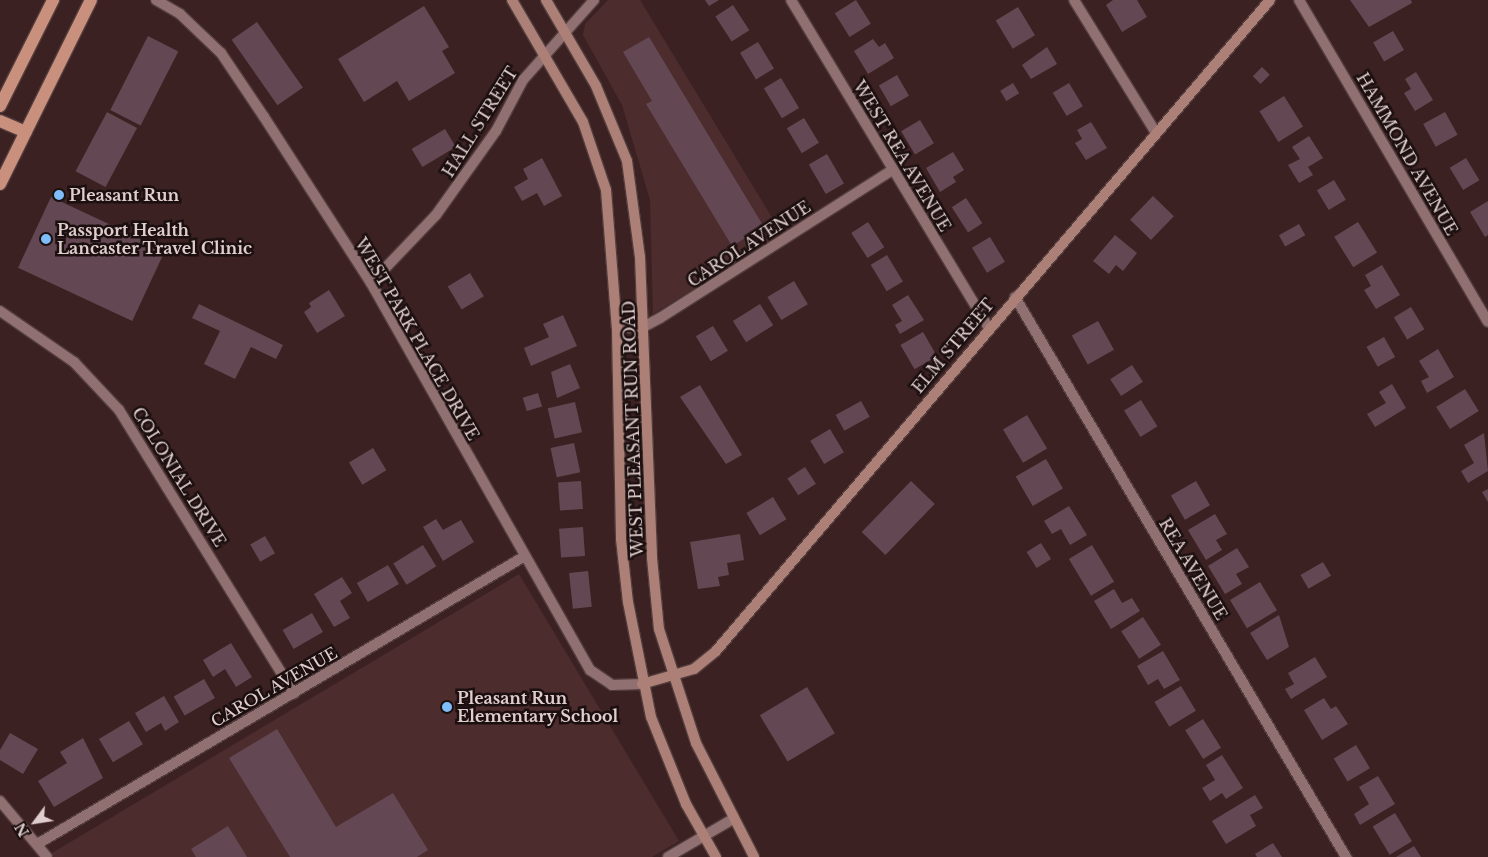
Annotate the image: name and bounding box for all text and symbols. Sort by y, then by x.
street label: HALL STREET [438,63,522,181]
street label: HAMMOND AVENUE [1352,69,1462,239]
street label: WEST REA AVENUE [849,76,955,236]
place label: Pleasant Run [69,185,179,205]
marker: Pleasant Run [53,189,65,201]
street label: CAROL AVENUE [683,197,815,291]
place label: Passport Health Lancaster Travel Clinic [57,220,253,258]
marker: Passport Health Lancaster Travel Clinic [39,232,53,246]
street label: WEST PARK PLACE DRIVE [351,234,483,444]
street label: ELM STREET [908,295,998,397]
street label: WEST PLEASANT RUN ROAD [619,300,647,558]
street label: COLONIAL DRIVE [128,404,230,550]
street label: REA AVENUE [1155,514,1231,624]
street label: CAROL AVENUE [207,643,341,731]
place label: Pleasant Run Elementary School [457,688,619,726]
marker: Pleasant Run Elementary School [441,701,453,713]
north arrow [10,797,60,847]
text: N [11,819,33,840]

